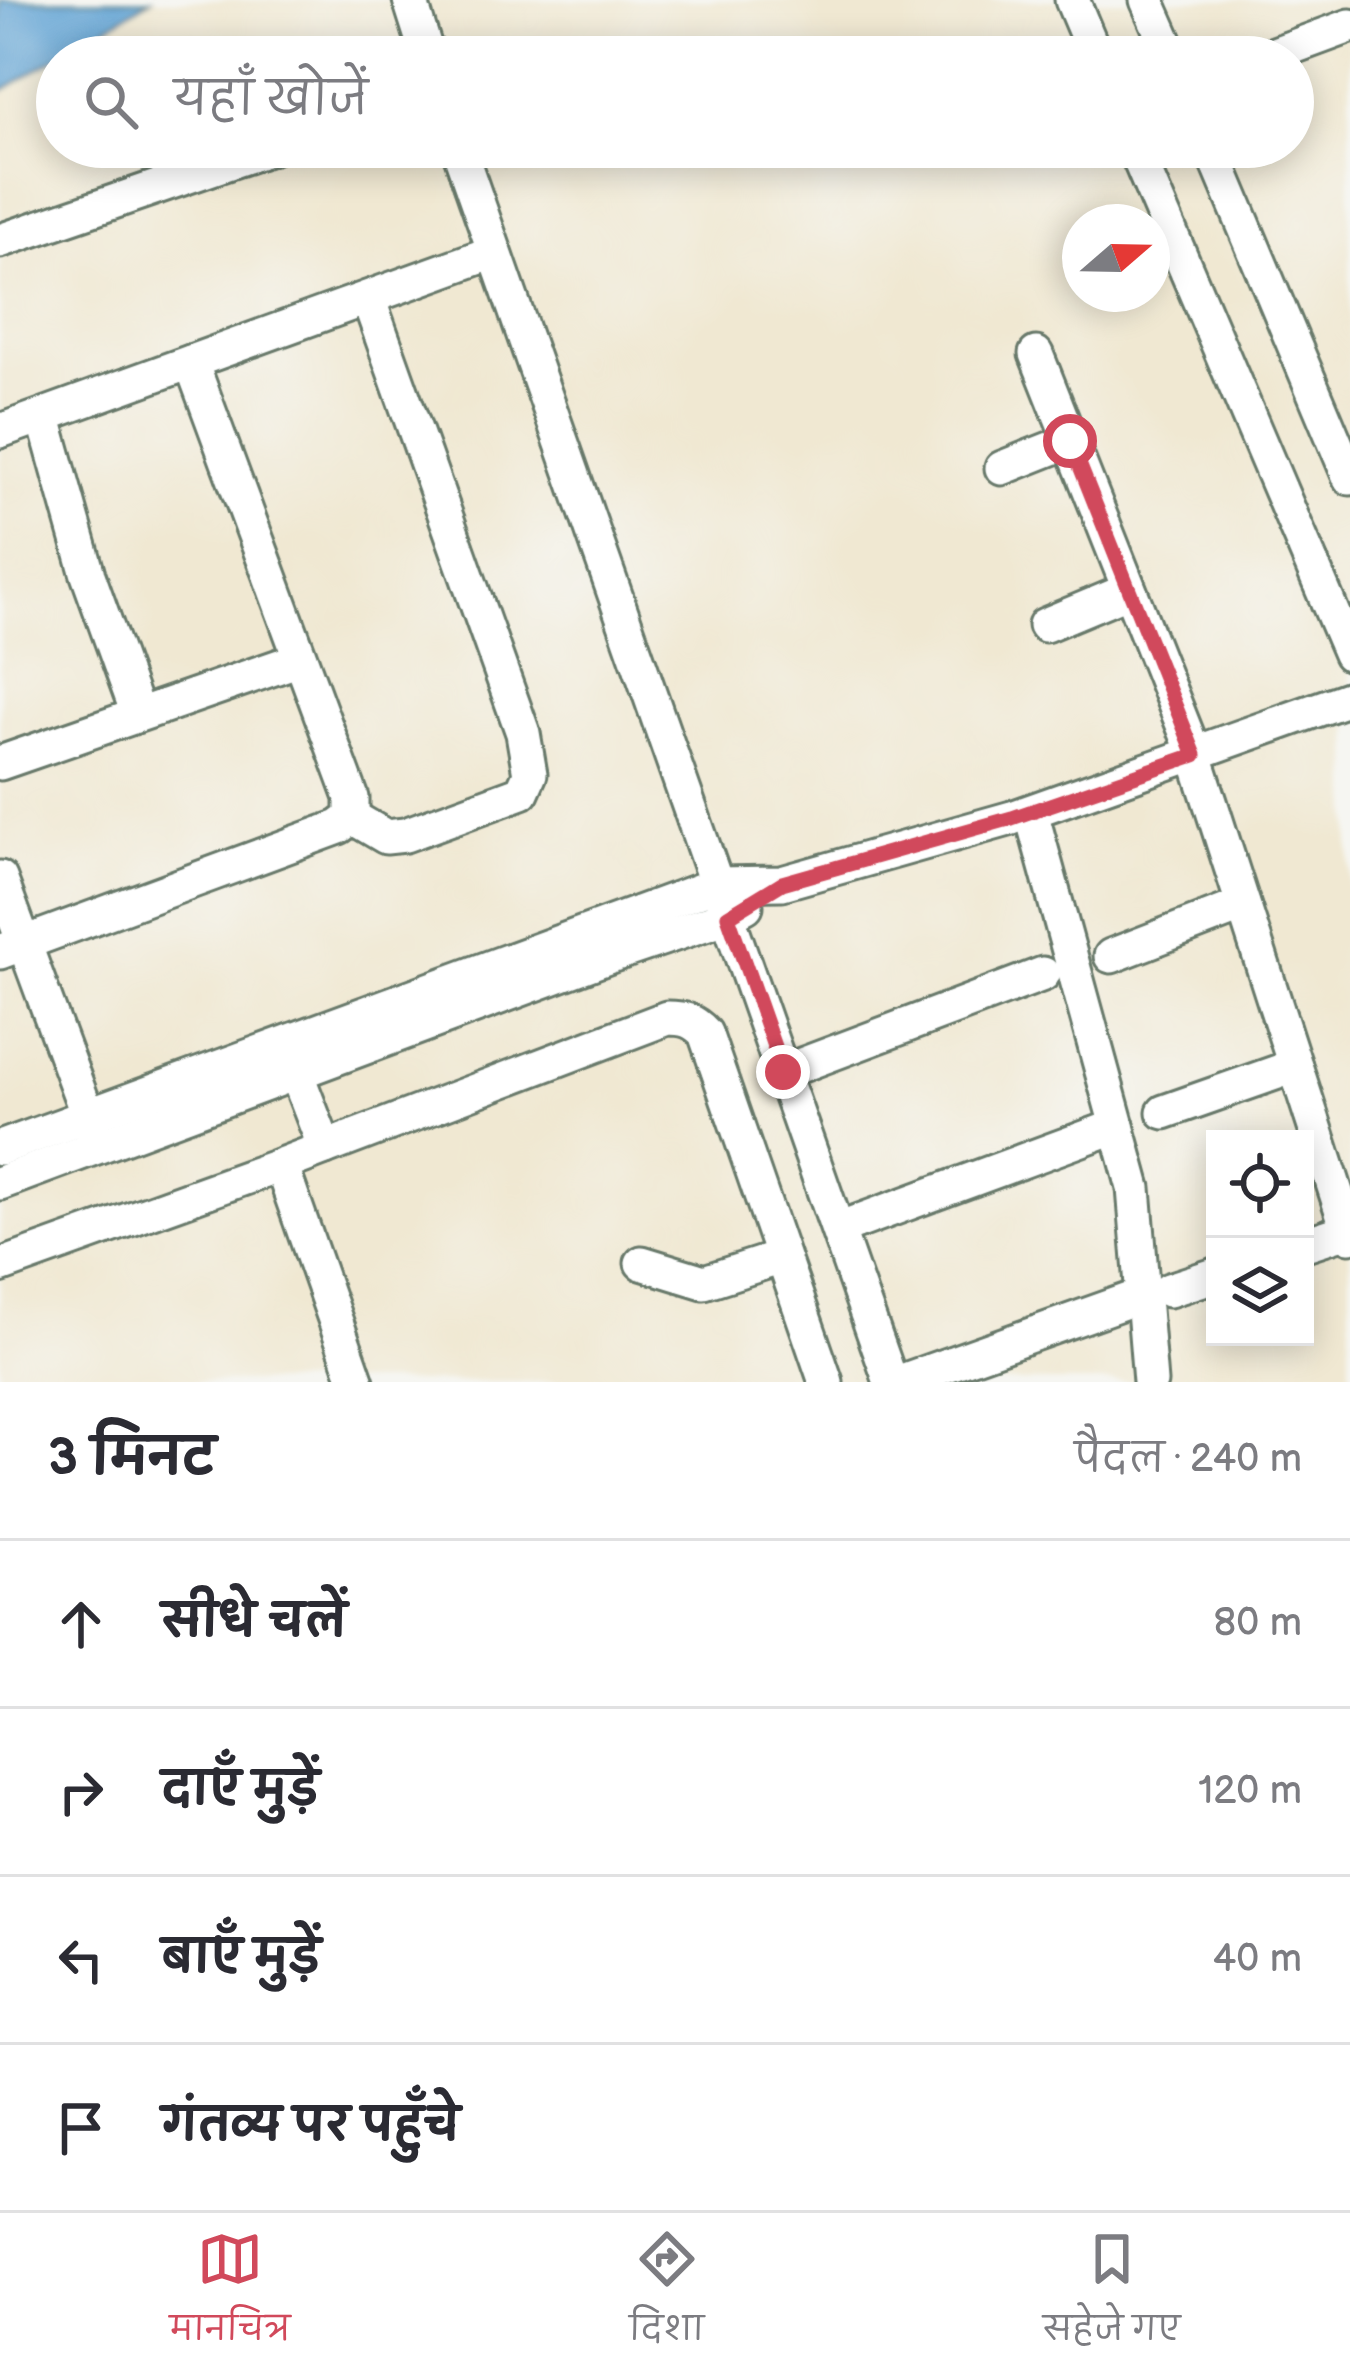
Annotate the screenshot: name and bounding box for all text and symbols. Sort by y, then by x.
search box [36,36,1314,168]
icon: search [78,69,144,135]
text: यहाँ खोजें [174,73,368,128]
north arrow [1062,204,1170,312]
route start [1043,414,1097,468]
route end [756,1045,810,1099]
map controls [1206,1130,1314,1346]
button: locate [1206,1130,1314,1238]
button: layers [1206,1238,1314,1346]
text: 3 मिनट [48,1428,215,1489]
text: पैदल · 240 m [1074,1436,1302,1483]
icon: ahead [48,1591,114,1657]
text: सीधे चलें [162,1595,347,1650]
text: 80 m [1214,1600,1302,1647]
icon: right [48,1759,114,1825]
text: दाएँ मुड़ें [162,1763,319,1818]
text: 120 m [1198,1768,1302,1815]
icon: left [48,1927,114,1993]
text: बाएँ मुड़ें [162,1931,321,1986]
text: 40 m [1212,1936,1302,1983]
icon: arrive [48,2095,114,2161]
text: गंतव्य पर पहुँचे [162,2099,460,2154]
tab: मानचित्र [169,2226,290,2365]
tab: दिशा [629,2226,704,2365]
tab: सहेजे गए [1043,2226,1181,2365]

